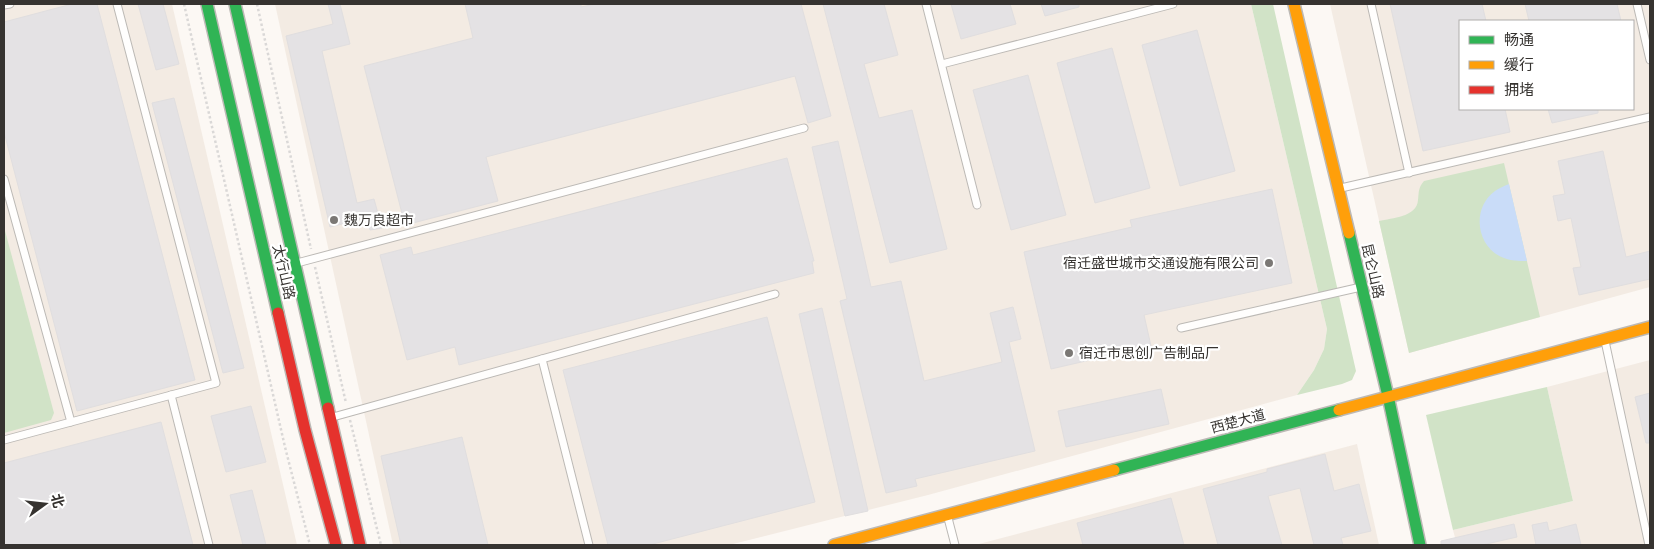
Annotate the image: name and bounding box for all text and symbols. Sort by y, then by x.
legend [1459,20,1634,110]
text: 畅通 [1504,30,1534,49]
text: 缓行 [1504,55,1534,74]
text: 拥堵 [1504,80,1534,99]
place label: 魏万良超市 [344,211,414,229]
marker: 魏万良超市 [328,214,340,226]
street label: 昆仑山路 [1358,242,1388,300]
street label: 太行山路 [269,243,299,301]
place label: 宿迁盛世城市交通设施有限公司 [1063,254,1259,272]
marker: 宿迁盛世城市交通设施有限公司 [1263,257,1275,269]
place label: 宿迁市思创广告制品厂 [1079,344,1219,362]
marker: 宿迁市思创广告制品厂 [1063,347,1075,359]
street label: 西楚大道 [1209,405,1267,437]
north arrow [20,479,70,529]
text: 北 [47,492,68,510]

